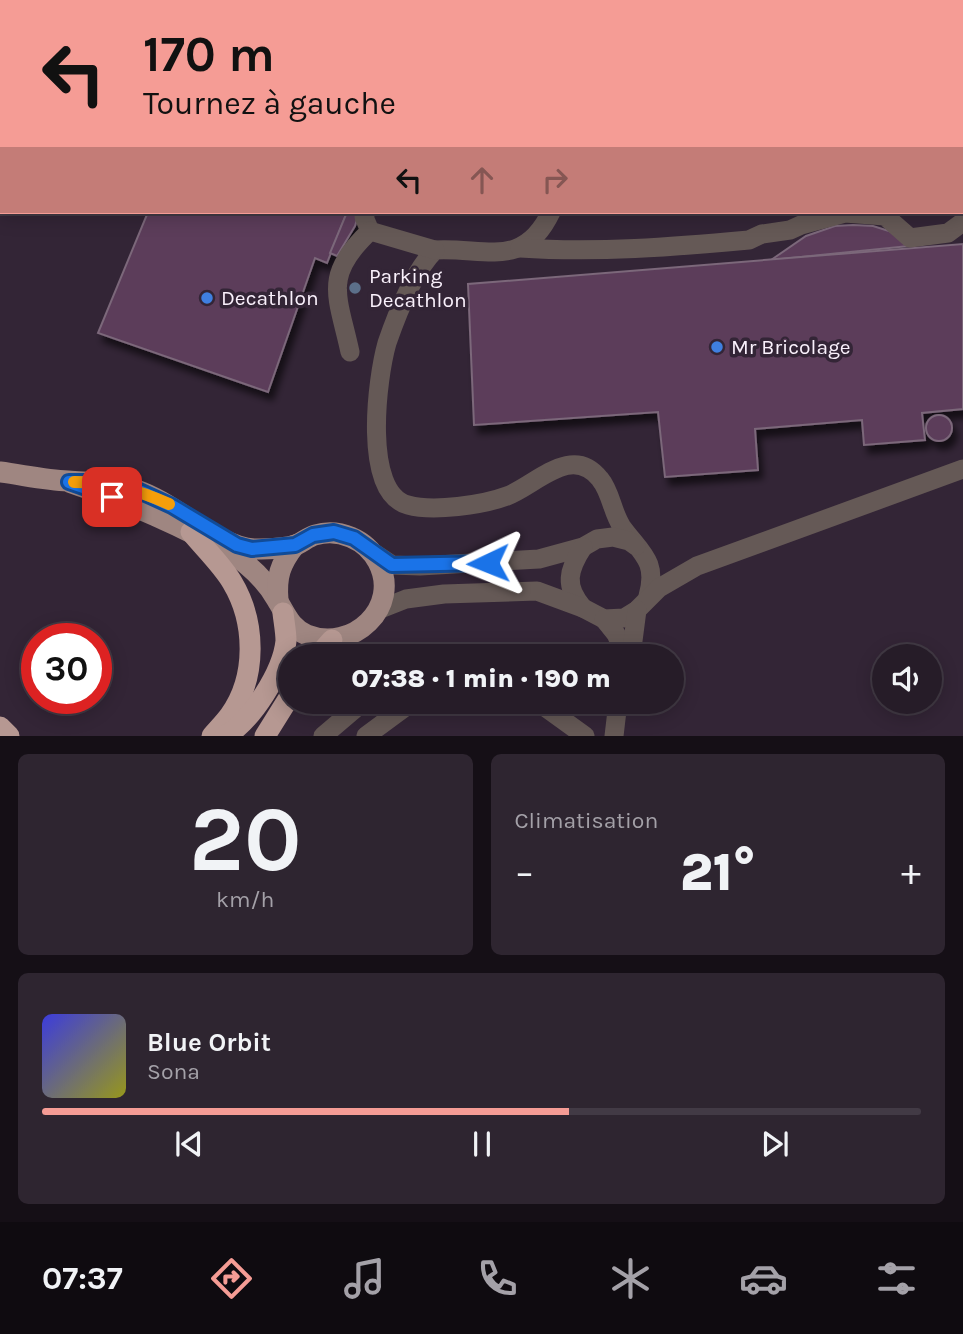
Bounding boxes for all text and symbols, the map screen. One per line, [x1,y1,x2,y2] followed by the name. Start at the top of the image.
[143,26,275,83] text: 170 m
[28,28,119,119] icon: left
[143,85,396,122] text: Tournez à gauche
[390,161,428,199] icon: left
[463,161,501,199] icon: ahead
[536,161,574,199] icon: right
[369,264,467,312] place label: Parking Decathlon
[347,280,363,296] marker: Parking Decathlon
[221,286,319,310] place label: Decathlon
[199,290,215,306] marker: Decathlon
[731,335,851,359] place label: Mr Bricolage
[709,339,725,355] marker: Mr Bricolage
[82,467,142,527] pin
[93,478,131,516] icon: arrive
[451,526,525,600] position arrow
[21,623,112,714] speed limit sign: 30
[872,644,942,714] map controls
[872,644,942,714] button: sound
[351,663,611,694] text: 07:38 · 1 min · 190 m
[189,787,302,893] text: 20
[515,807,658,834] text: Climatisation
[680,842,756,903] text: 21°
[515,850,534,895] text: −
[901,850,921,895] text: +
[216,886,274,913] text: km/h
[147,1027,271,1058] text: Blue Orbit
[147,1058,200,1085] text: Sona
[170,1125,208,1163] icon: previous
[463,1125,501,1163] icon: pause
[756,1125,794,1163] icon: next
[207,1254,256,1303] icon: directions
[340,1254,389,1303] icon: music
[473,1254,522,1303] icon: phone
[606,1254,655,1303] icon: climate
[739,1254,788,1303] icon: car
[872,1254,921,1303] icon: filters
[42,1260,123,1297] text: 07:37

